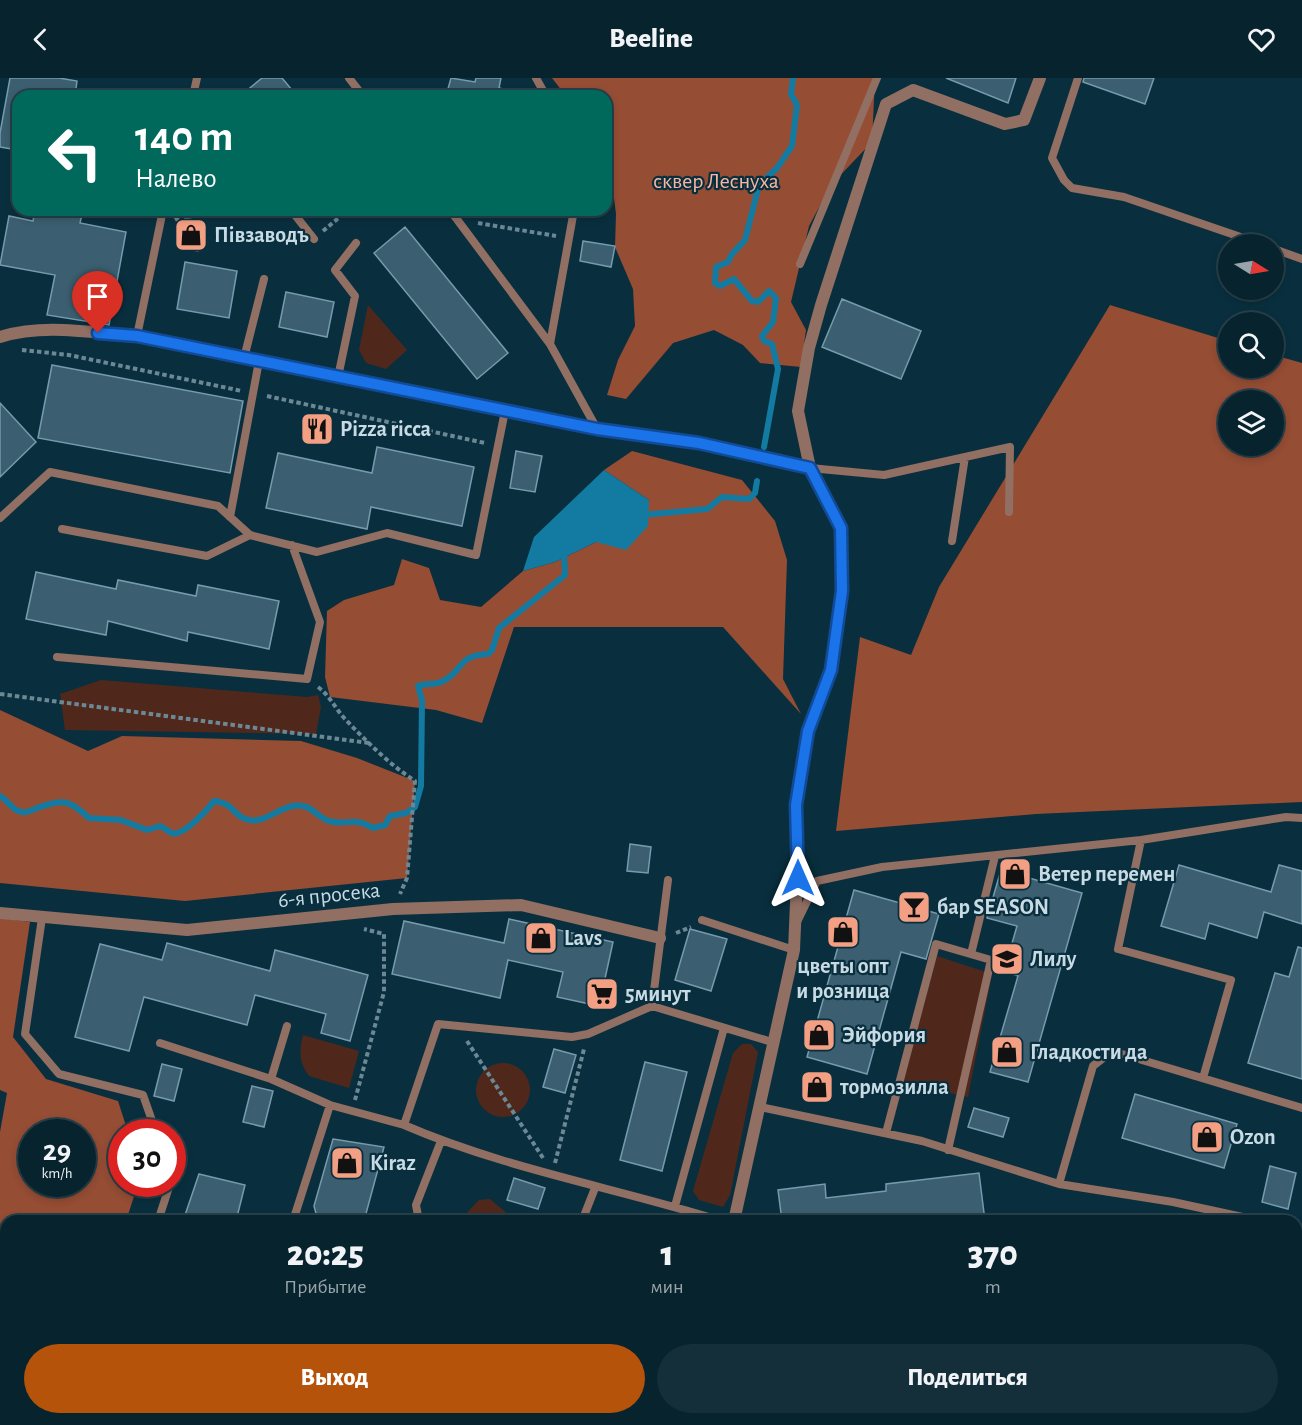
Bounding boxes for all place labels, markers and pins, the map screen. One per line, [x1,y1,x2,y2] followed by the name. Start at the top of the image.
[173,217,209,253] shop icon: Пiвзаводъ
[214,224,309,246] place label: Пiвзаводъ
[72,271,123,333] pin
[299,411,335,447] restaurant icon: Pizza ricca
[340,418,432,440] place label: Pizza ricca
[997,856,1033,892] shop icon: Ветер перемен
[1038,863,1175,885] place label: Ветер перемен
[896,889,932,925] bar icon: бар SEASON
[937,896,1049,918] place label: бар SEASON
[825,914,861,950] shop icon: цветы опт и розница
[523,920,559,956] shop icon: Lavs
[564,927,602,949] place label: Lavs
[989,941,1025,977] school or university icon: Лилу
[1030,948,1076,971] place label: Лилу
[796,955,890,1002] place label: цветы опт и розница
[584,976,620,1012] supermarket icon: 5минут
[625,983,691,1006] place label: 5минут
[801,1017,837,1053] shop icon: Эйфория
[842,1024,926,1046] place label: Эйфория
[989,1034,1025,1070] shop icon: Гладкости да
[1030,1041,1147,1063] place label: Гладкости да
[799,1069,835,1105] shop icon: тормозилла
[839,1076,949,1098] place label: тормозилла
[1189,1119,1225,1155] shop icon: Ozon
[1230,1126,1276,1148] place label: Ozon
[329,1145,365,1181] shop icon: Kiraz
[370,1152,416,1174] place label: Kiraz

